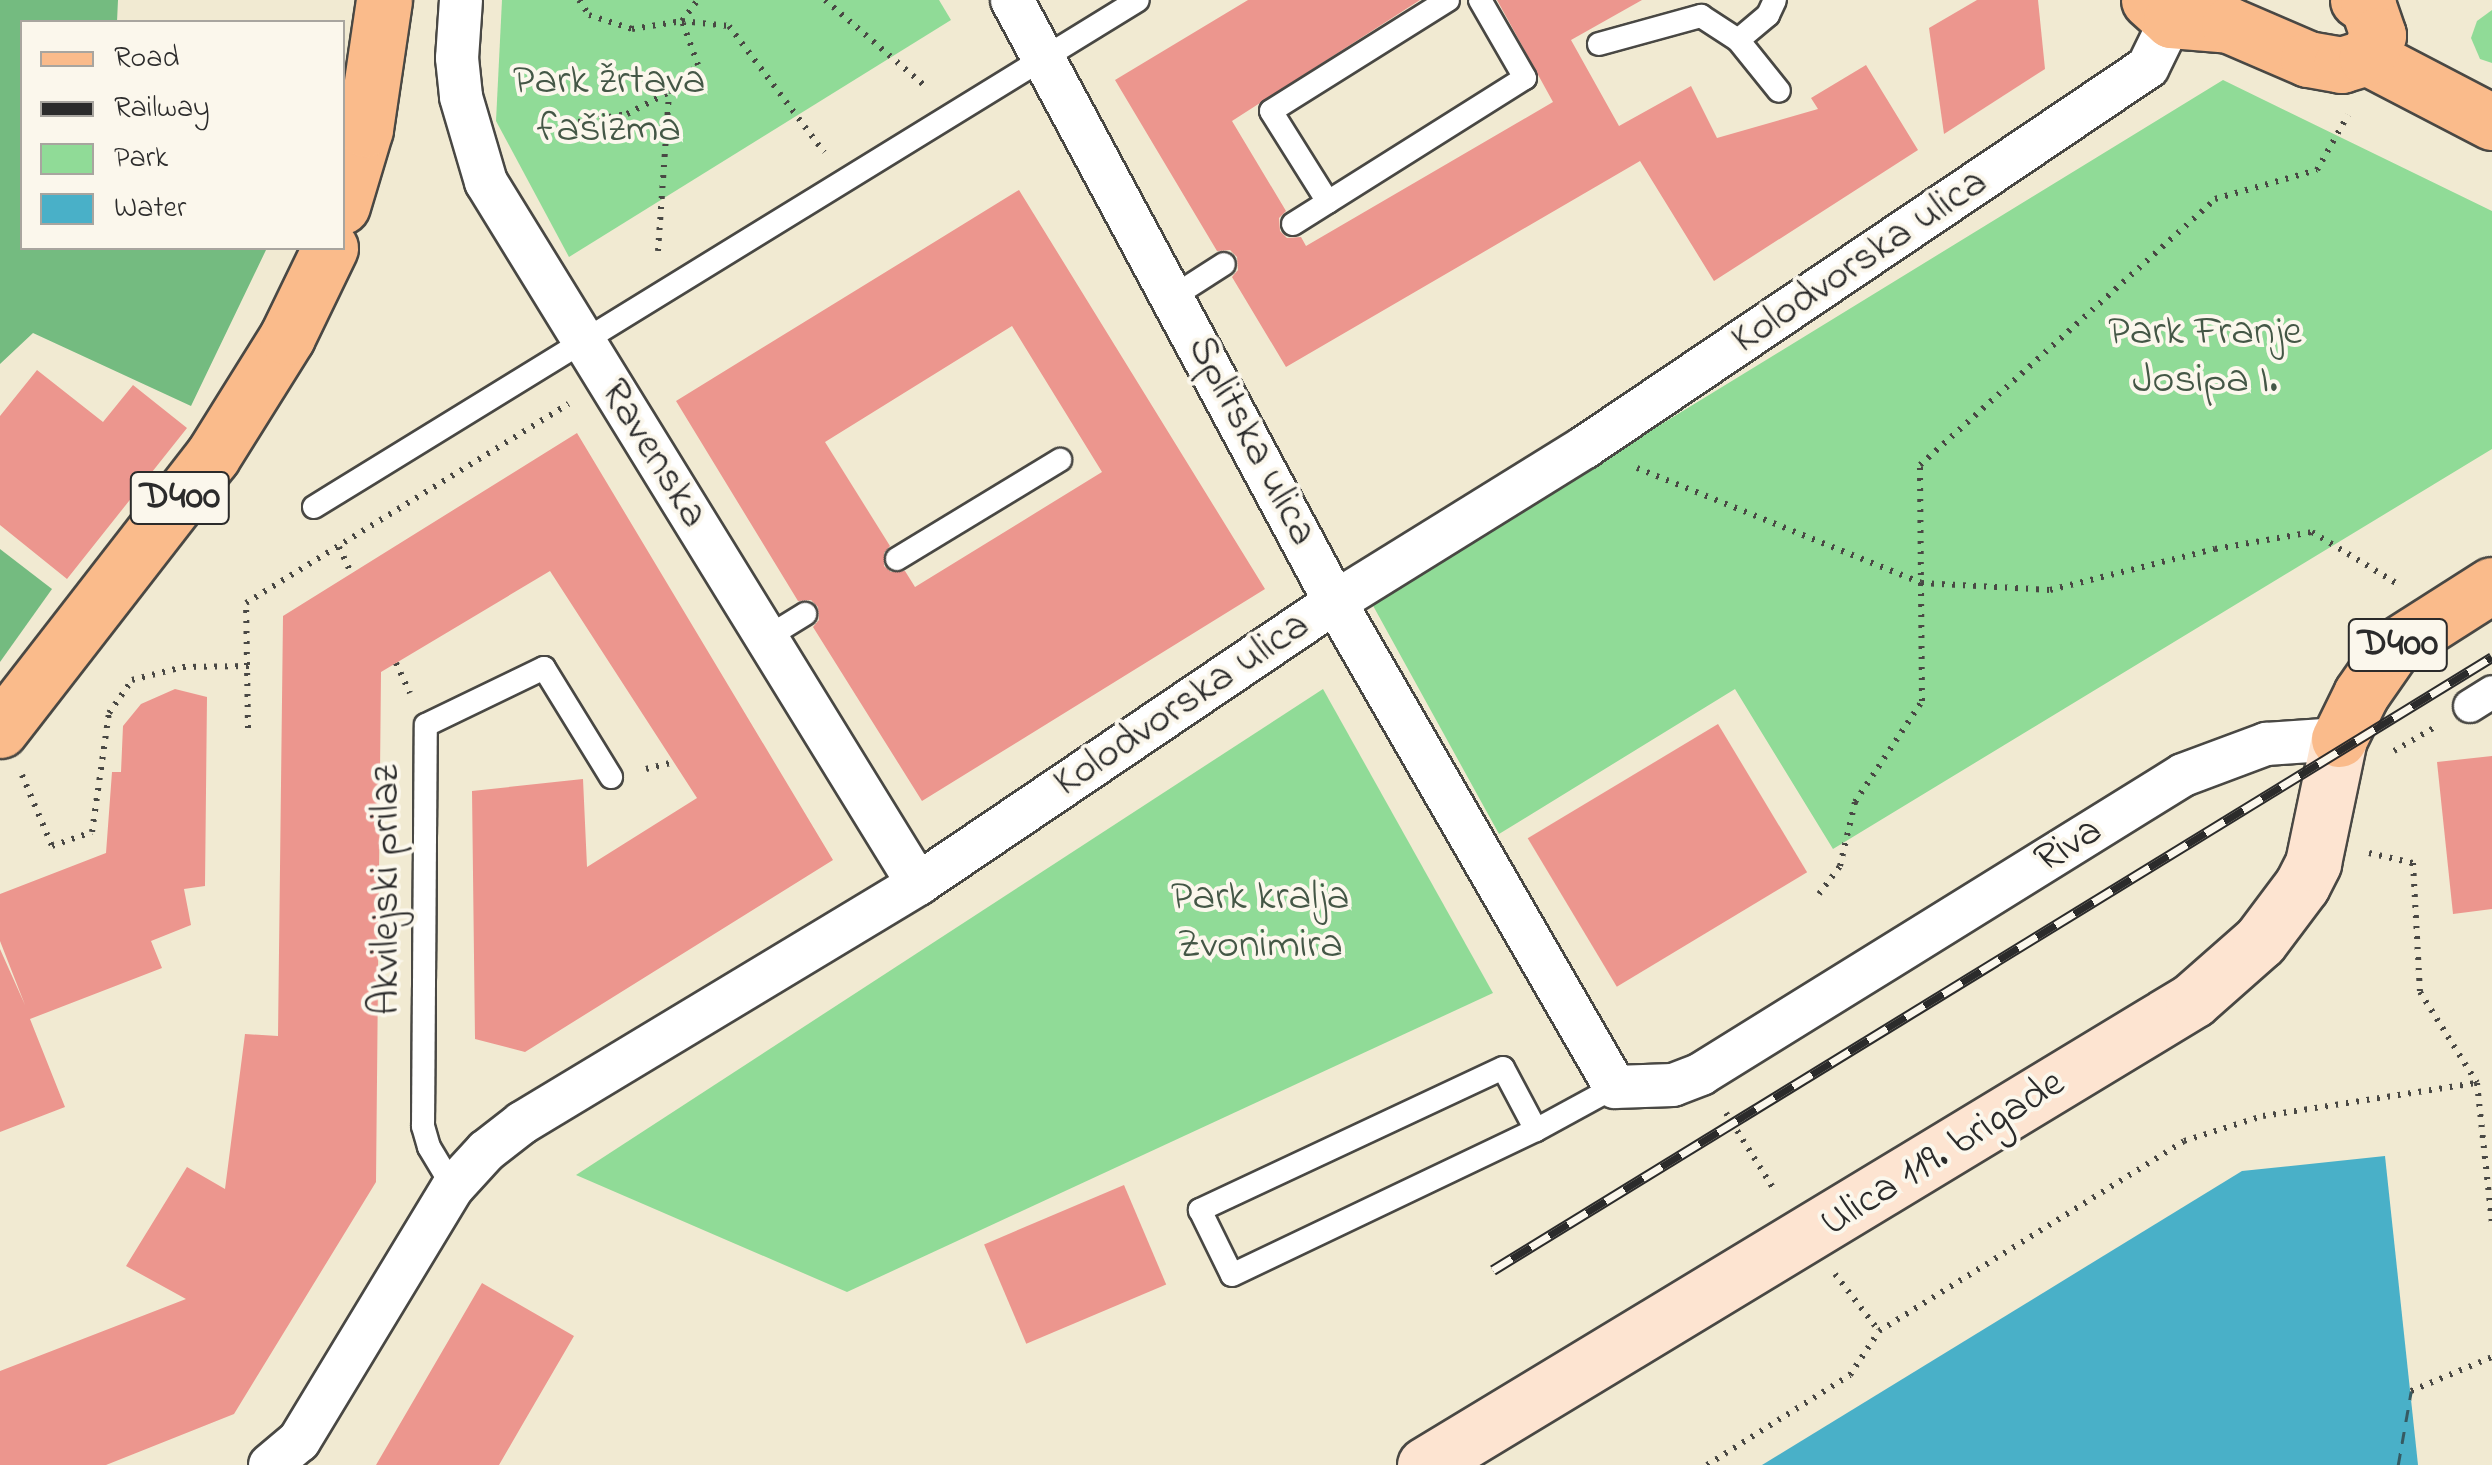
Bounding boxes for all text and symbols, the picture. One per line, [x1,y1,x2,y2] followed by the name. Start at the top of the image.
[20,20,345,250] legend
[114,37,179,81] text: Road
[513,57,705,156] park label: Park žrtava fašizma
[114,87,210,131] text: Railway
[114,137,168,181] text: Park
[1723,158,1997,366] street label: Kolodvorska ulica
[114,187,186,231] text: Water
[2108,308,2302,406] park label: Park Franje Josipa I.
[1175,328,1327,554] street label: Splitska ulica
[588,371,718,537] street label: Ravenska
[128,463,232,533] road number: D400
[1045,601,1319,809] street label: Kolodvorska ulica
[2346,610,2450,680] road number: D400
[362,765,412,1015] street label: Akvilejski prilaz
[2026,806,2112,886] street label: Riva
[1171,873,1349,971] park label: Park kralja Zvonimira
[1812,1059,2074,1249] street label: Ulica 119. brigade

